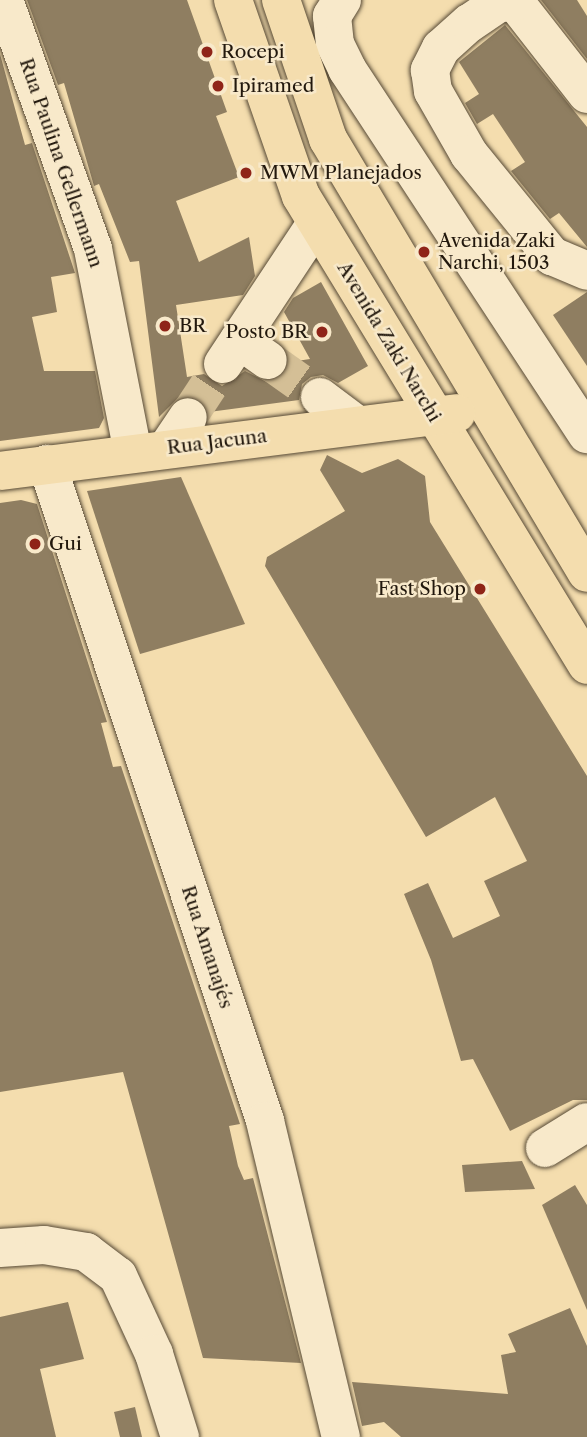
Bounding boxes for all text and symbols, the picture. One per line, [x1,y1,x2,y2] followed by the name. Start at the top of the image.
[221,41,285,63] place label: Rocepi
[199,44,215,60] marker: Rocepi
[14,55,108,271] street label: Rua Paulina Gellermann
[232,75,314,97] place label: Ipiramed
[210,78,226,94] marker: Ipiramed
[260,162,422,184] place label: MWM Planejados
[238,165,254,181] marker: MWM Planejados
[438,230,555,274] place label: Avenida Zaki Narchi, 1503
[416,244,432,260] marker: Avenida Zaki Narchi, 1503
[332,258,446,426] street label: Avenida Zaki Narchi
[179,315,206,337] place label: BR
[157,318,173,334] marker: BR
[226,321,308,343] place label: Posto BR
[314,324,330,340] marker: Posto BR
[166,425,268,459] street label: Rua Jacuna
[49,533,82,555] place label: Gui
[27,536,43,552] marker: Gui
[378,578,466,600] place label: Fast Shop
[472,581,488,597] marker: Fast Shop
[176,882,238,1012] street label: Rua Amanajés

